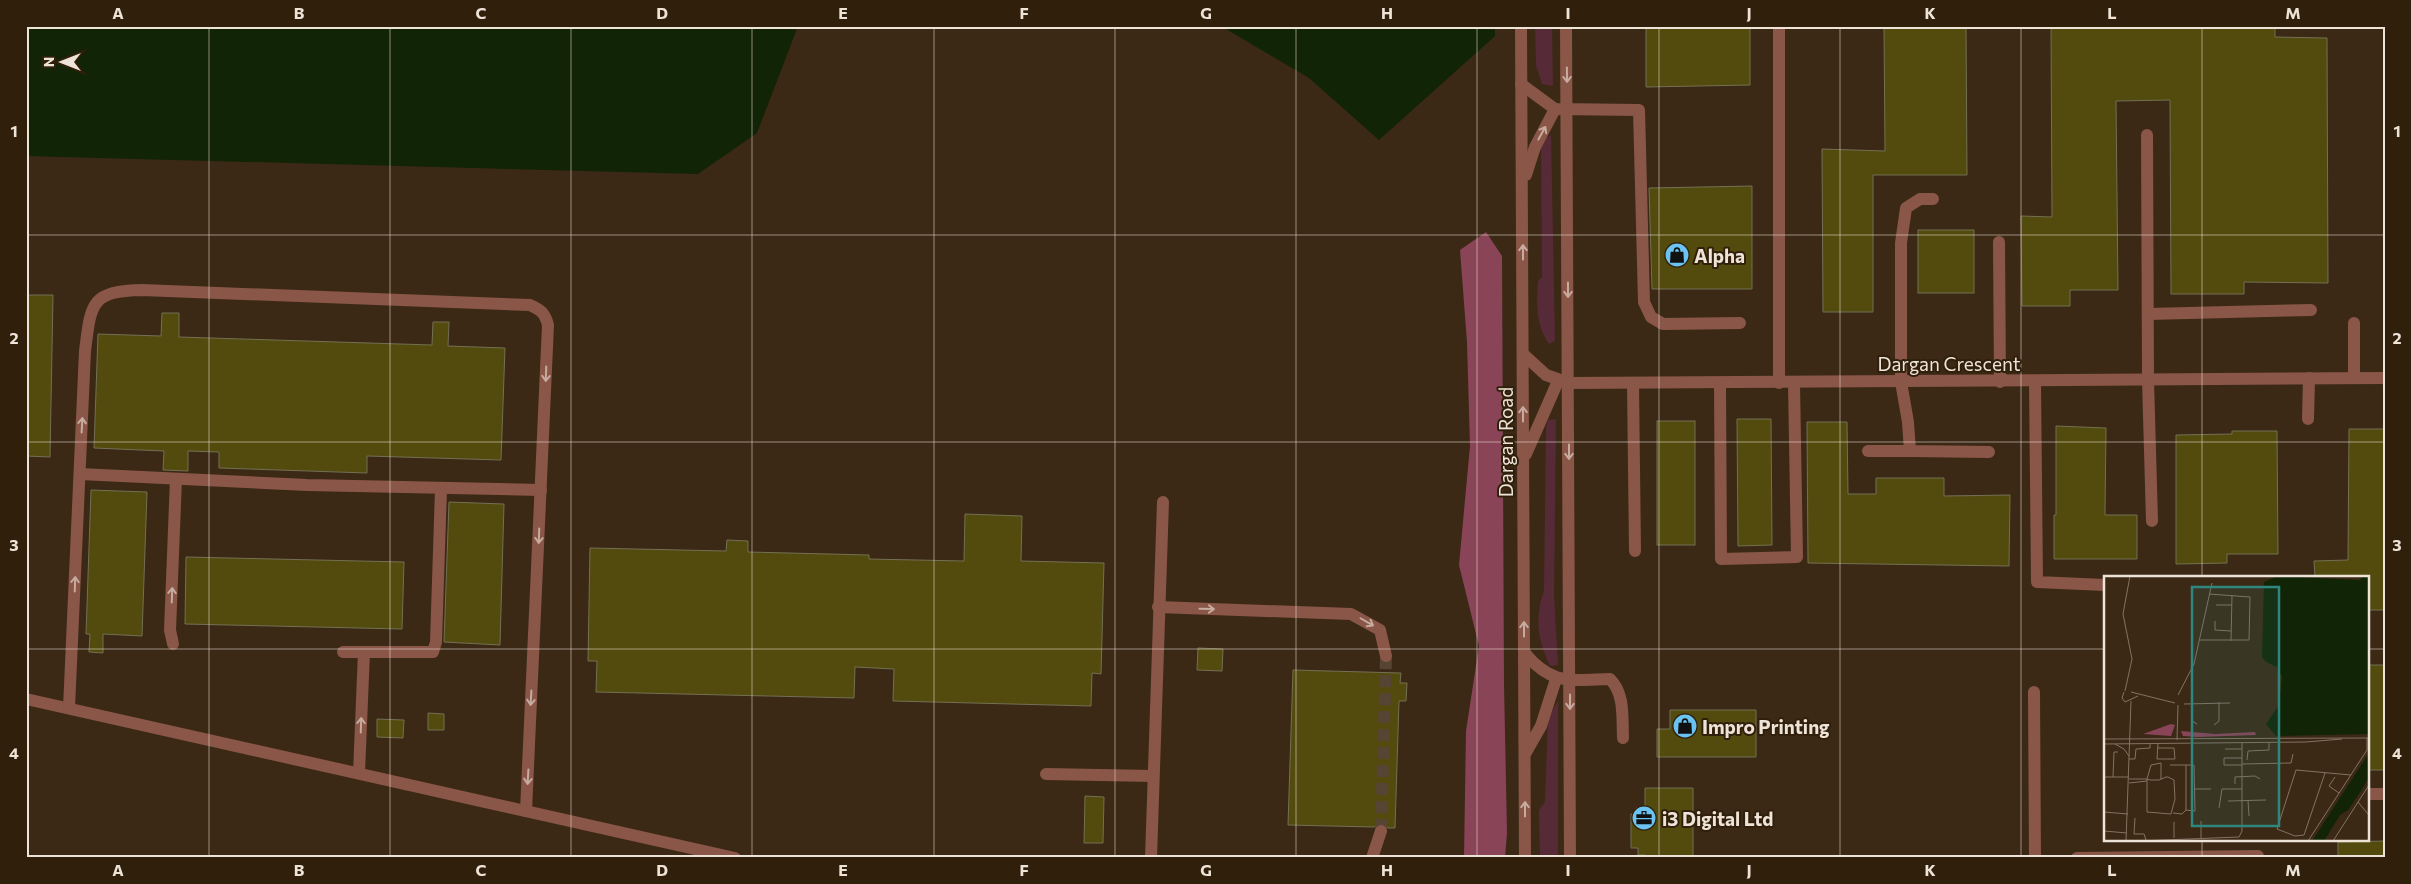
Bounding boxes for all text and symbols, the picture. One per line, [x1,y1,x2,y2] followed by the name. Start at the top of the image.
[112,3,124,22] text: A
[294,3,305,22] text: B
[476,3,487,22] text: C
[656,3,668,22] text: D
[838,3,848,22] text: E
[1019,3,1029,22] text: F
[1200,3,1212,22] text: G
[1381,3,1393,22] text: H
[1565,3,1571,22] text: I
[1746,3,1752,22] text: J
[1924,3,1936,22] text: K
[2107,3,2117,22] text: L
[2285,3,2301,22] text: M
[38,38,88,88] north arrow
[40,57,57,67] text: N
[1562,66,1572,83] one-way arrow
[10,121,18,140] text: 1
[2393,121,2401,140] text: 1
[1538,126,1548,140] one-way arrow
[1664,242,1690,268] shop icon: Alpha
[1518,244,1528,260] one-way arrow
[1694,244,1745,267] place label: Alpha
[1563,282,1573,298] one-way arrow
[9,328,19,347] text: 2
[2392,328,2402,347] text: 2
[1877,352,2021,375] street label: Dargan Crescent
[541,365,550,381] one-way arrow
[1494,387,1517,497] street label: Dargan Road
[1518,406,1528,422] one-way arrow
[77,418,87,434] one-way arrow
[1564,444,1574,460] one-way arrow
[534,528,543,544] one-way arrow
[9,535,19,554] text: 3
[2392,535,2402,554] text: 3
[71,576,80,592] one-way arrow
[2104,576,2368,842] inset map
[167,588,176,604] one-way arrow
[1199,604,1215,613] one-way arrow
[1359,618,1373,628] one-way arrow
[1519,621,1529,638] one-way arrow
[527,690,536,706] one-way arrow
[1565,694,1575,710] one-way arrow
[1672,713,1698,739] shop icon: Impro Printing
[1702,715,1830,738] place label: Impro Printing
[356,717,366,733] one-way arrow
[9,743,19,762] text: 4
[2392,743,2402,762] text: 4
[523,769,532,785] one-way arrow
[1520,801,1530,818] one-way arrow
[1631,805,1657,831] office icon: i3 Digital Ltd
[1662,807,1773,830] place label: i3 Digital Ltd
[112,860,124,879] text: A
[294,860,305,879] text: B
[476,860,487,879] text: C
[656,860,668,879] text: D
[838,860,848,879] text: E
[1019,860,1029,879] text: F
[1200,860,1212,879] text: G
[1381,860,1393,879] text: H
[1565,860,1571,879] text: I
[1746,860,1752,879] text: J
[1924,860,1936,879] text: K
[2107,860,2117,879] text: L
[2285,860,2301,879] text: M

